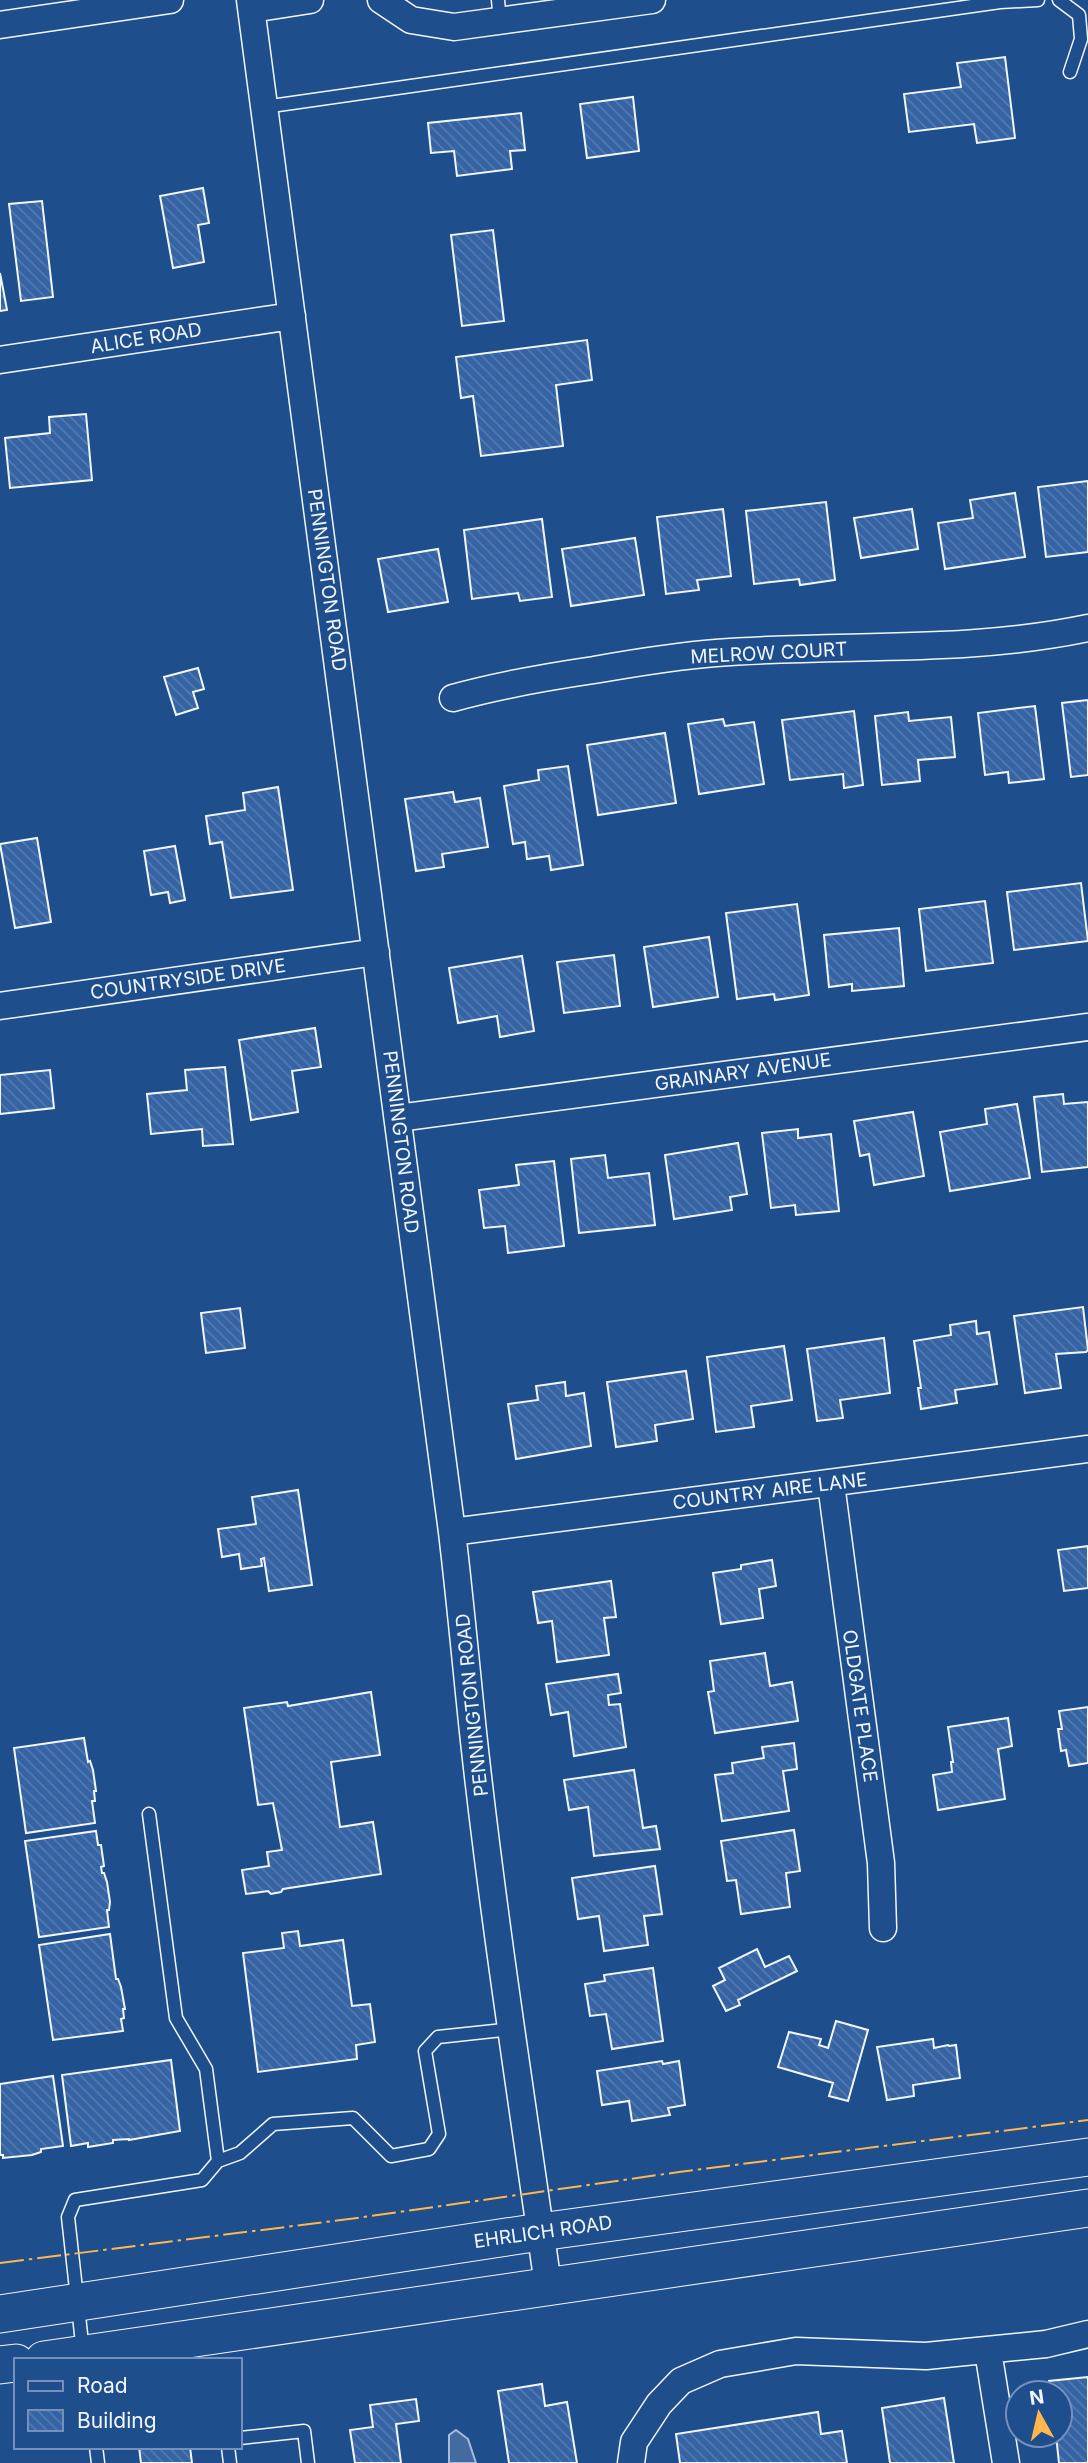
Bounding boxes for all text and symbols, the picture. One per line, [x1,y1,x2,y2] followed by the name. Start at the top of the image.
[89,318,203,358] street label: ALICE ROAD
[303,487,351,673] street label: PENNINGTON ROAD
[690,637,848,669] street label: MELROW COURT
[89,954,287,1004] street label: COUNTRYSIDE DRIVE
[653,1048,833,1096] street label: GRAINARY AVENUE
[378,1049,424,1235] street label: PENNINGTON ROAD
[671,1468,869,1514] street label: COUNTRY AIRE LANE
[451,1612,493,1798] street label: PENNINGTON ROAD
[838,1628,882,1784] street label: OLDGATE PLACE
[472,2211,614,2253] street label: EHRLICH ROAD
[14,2358,242,2449] legend
[77,2373,128,2398] text: Road
[1004,2379,1074,2449] north arrow
[1028,2385,1045,2410] text: N
[77,2408,157,2433] text: Building

